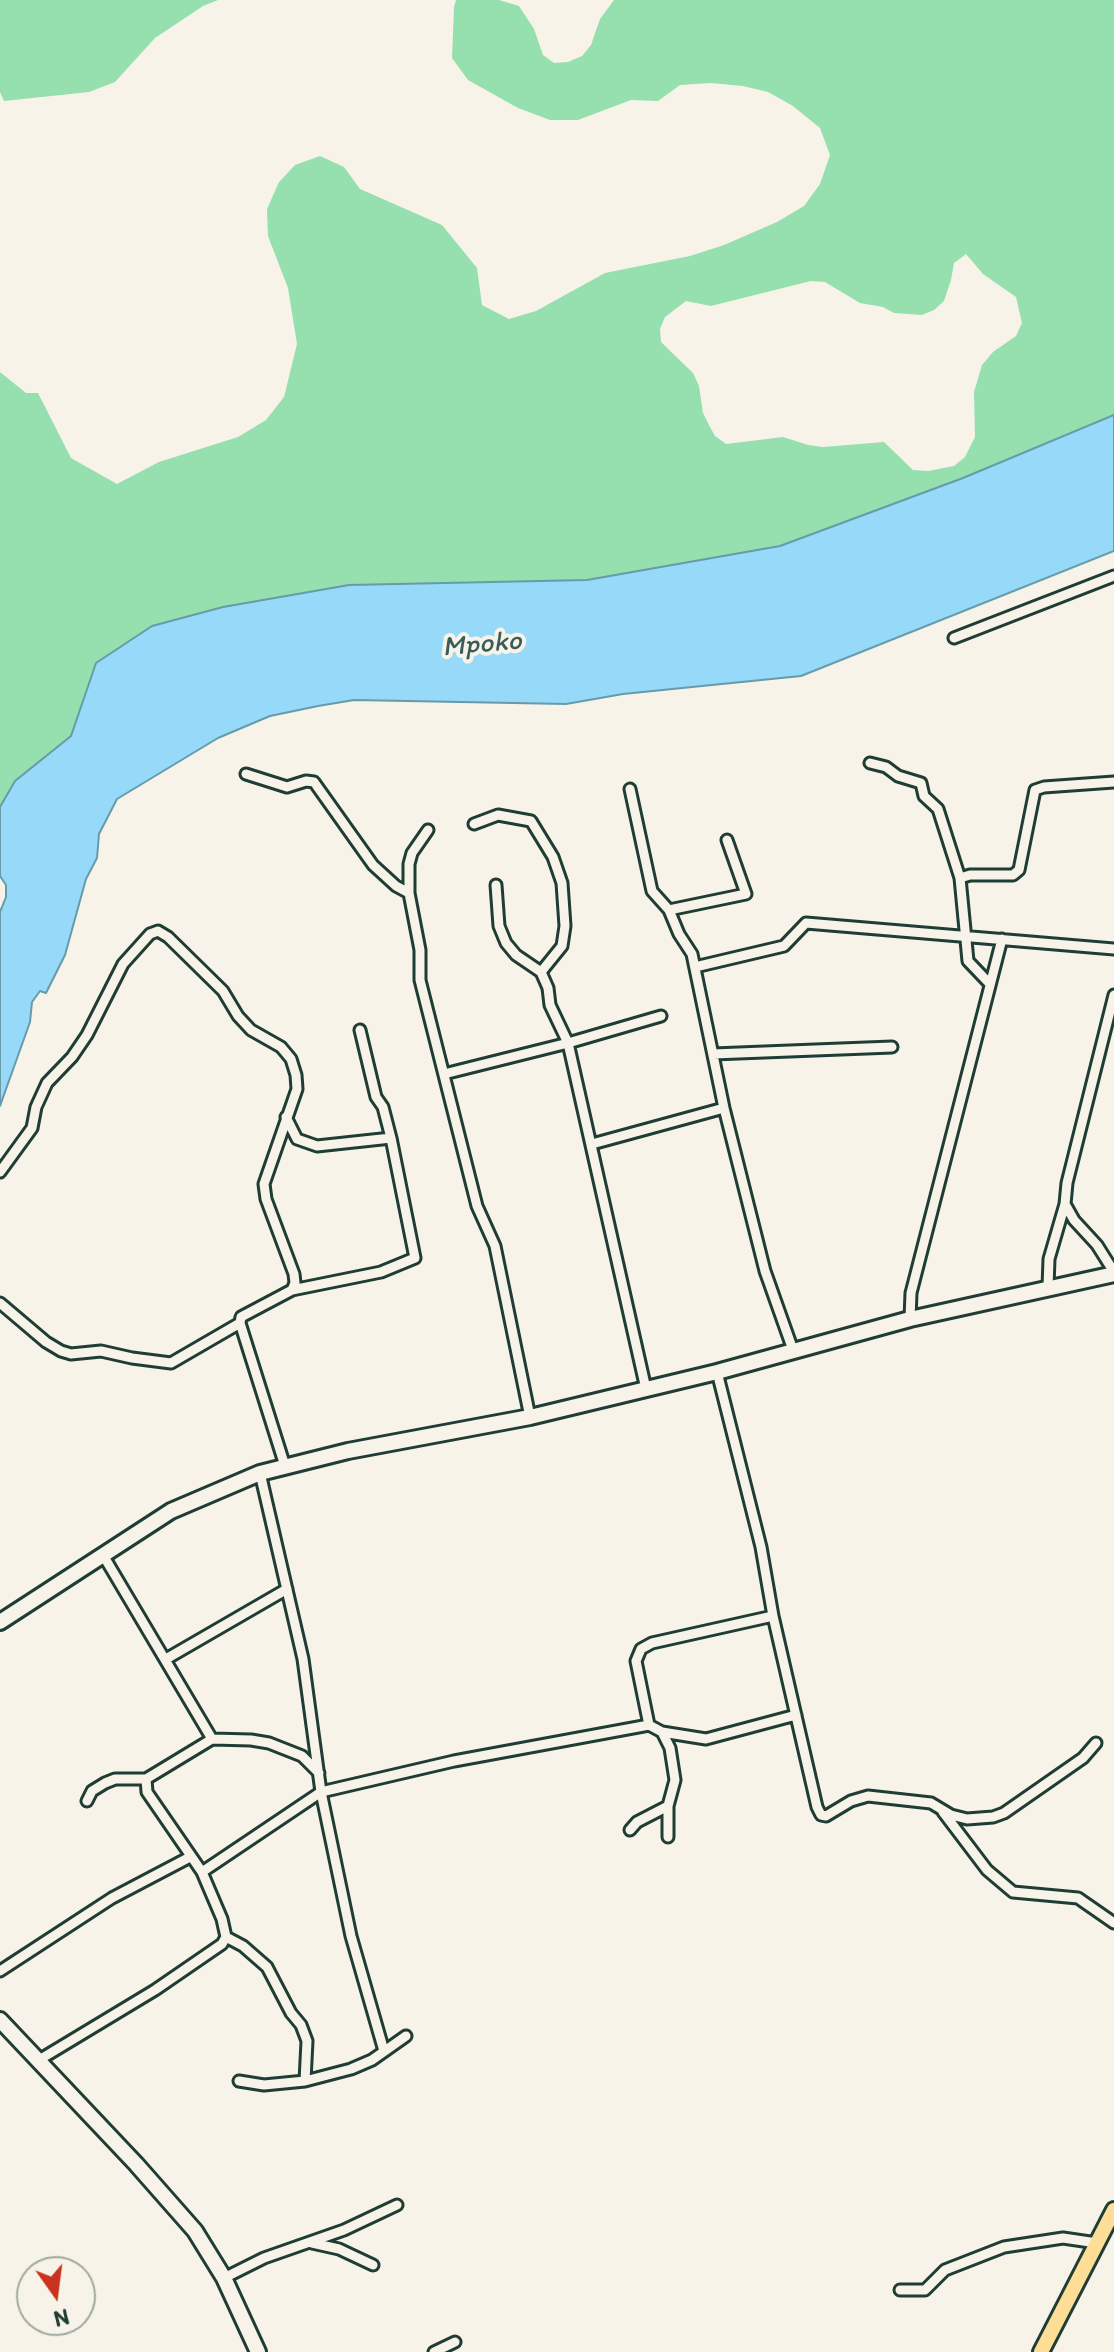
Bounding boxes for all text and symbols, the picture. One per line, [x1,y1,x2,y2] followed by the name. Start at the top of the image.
[441,625,523,665] water label: Mpoko
[16,2256,96,2336] north arrow
[51,2303,72,2333] text: N

